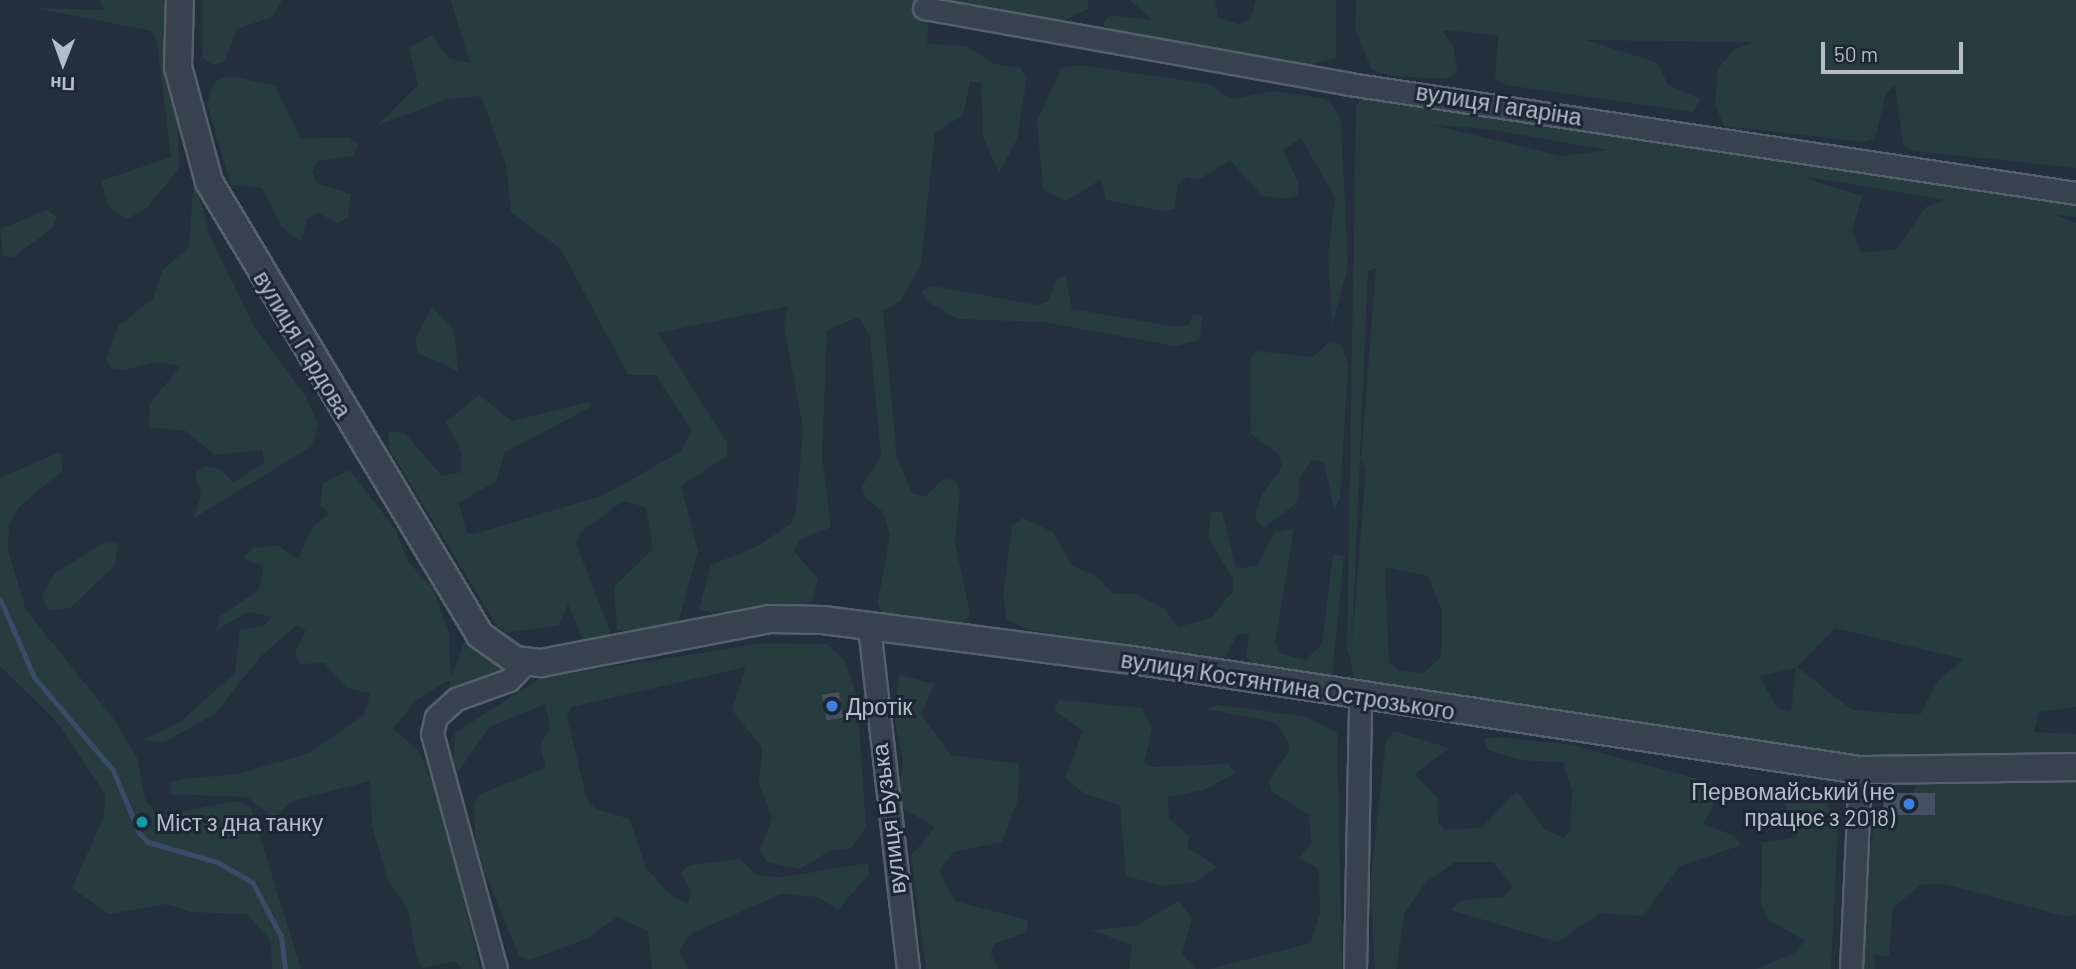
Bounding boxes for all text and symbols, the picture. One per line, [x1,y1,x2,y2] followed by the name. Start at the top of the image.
[28,28,98,98] north arrow
[1824,28,1966,72] scale bar
[1834,41,1878,66] text: 50 m
[50,73,75,96] text: Пн
[1414,77,1584,131] street label: вулиця Гагаріна
[248,266,358,422] street label: вулиця Гардова
[1119,645,1457,725] street label: вулиця Костянтина Острозького
[846,692,912,720] place label: Дротік
[824,698,840,714] marker: Дротік
[865,742,911,896] street label: вулиця Бузька
[1691,777,1895,831] place label: Первомайський (не працює з 2018)
[1901,796,1917,812] marker: Первомайський (не працює з 2018)
[156,808,323,836] place label: Міст з дна танку
[134,814,150,830] marker: Міст з дна танку

